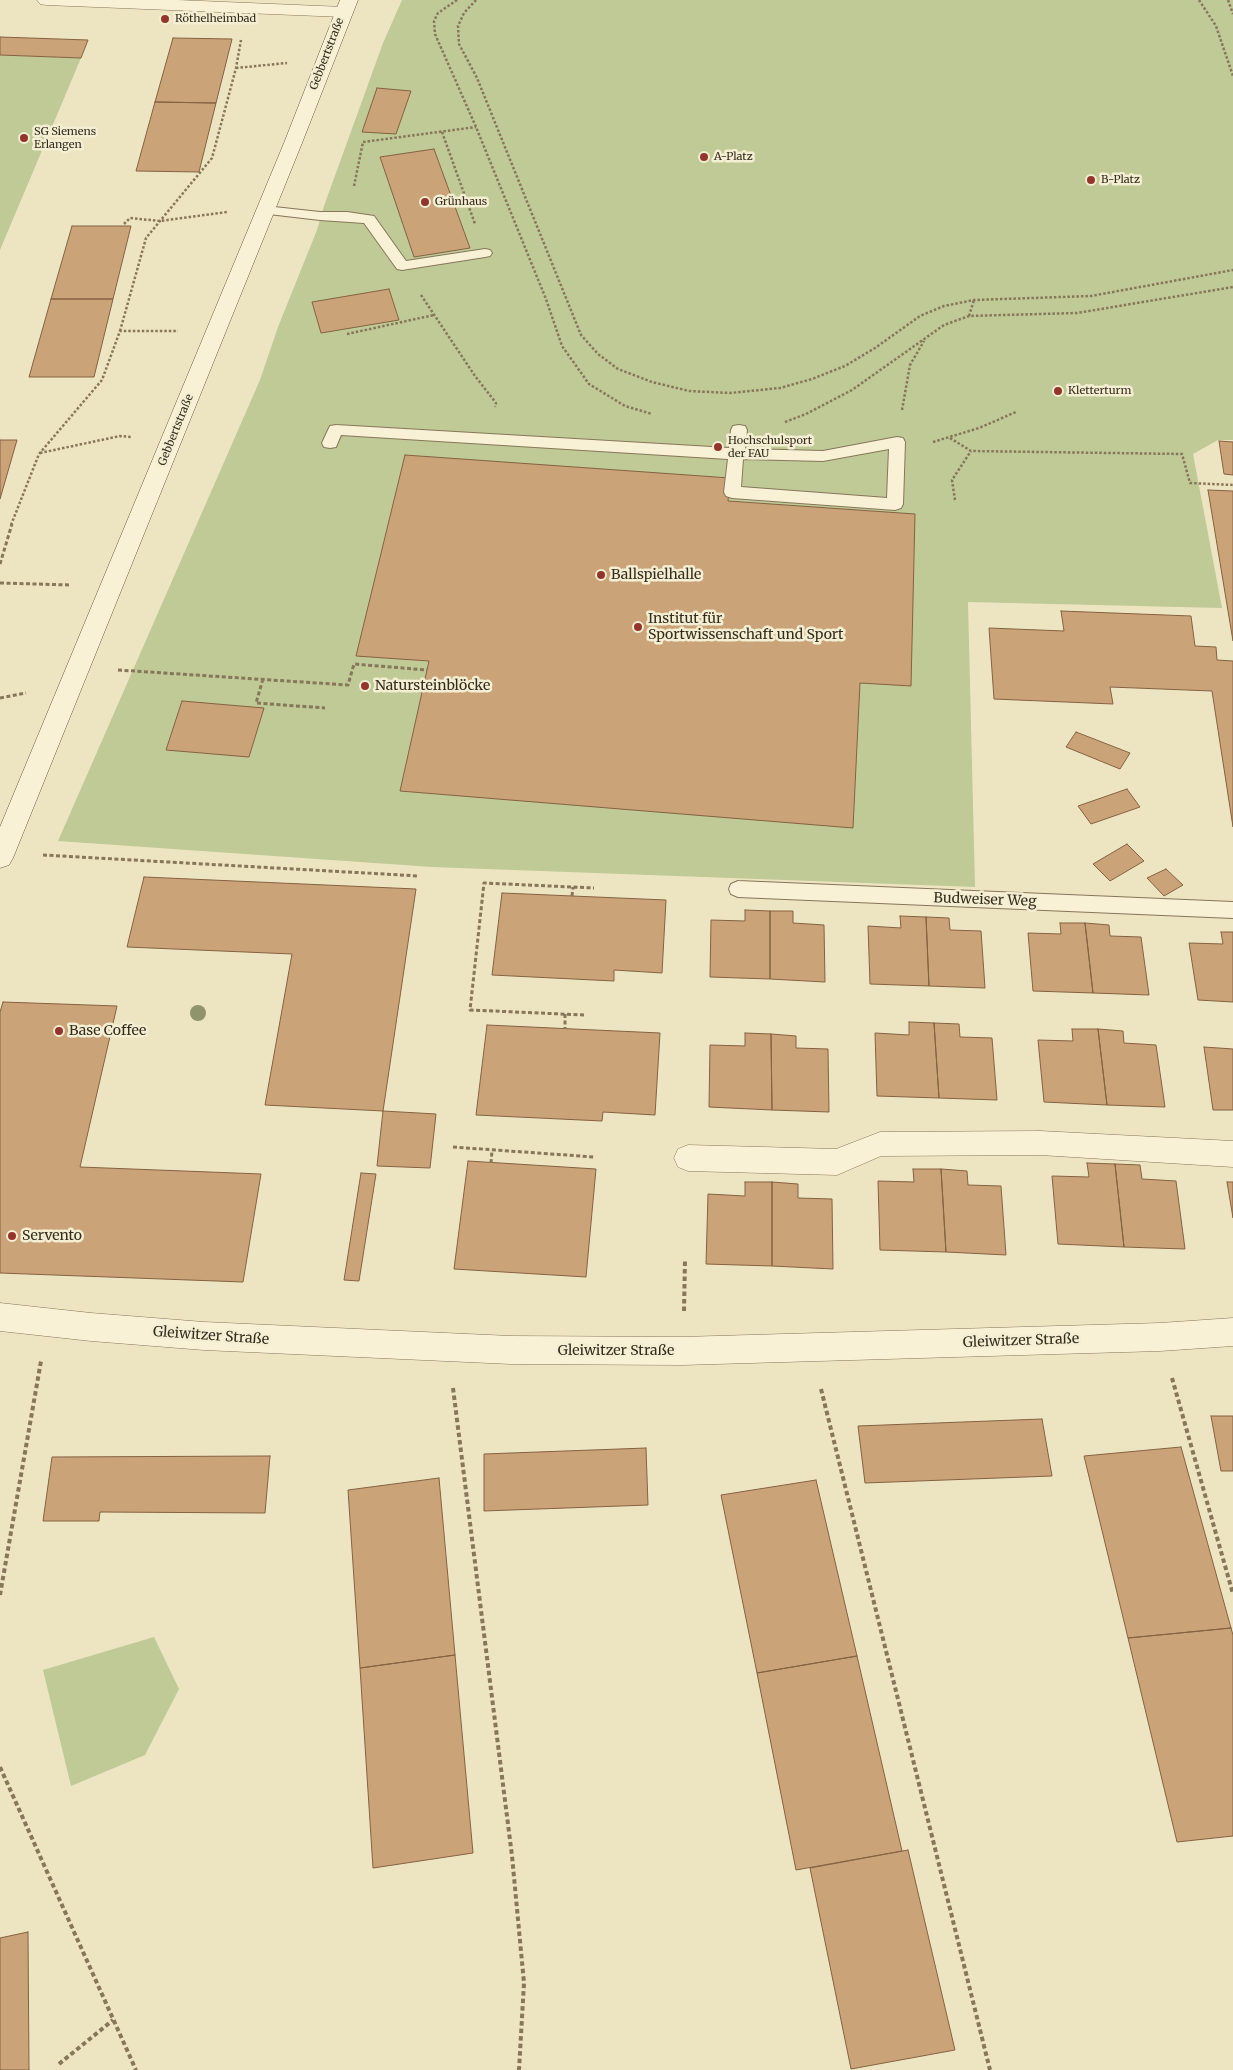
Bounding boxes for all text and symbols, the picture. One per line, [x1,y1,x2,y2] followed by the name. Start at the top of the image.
[175,12,256,26] place label: Röthelheimbad
[159,13,171,25] marker: Röthelheimbad
[307,16,347,92] street label: Gebbertstraße
[34,125,96,151] place label: SG Siemens Erlangen
[18,132,30,144] marker: SG Siemens Erlangen
[714,150,753,164] place label: A-Platz
[698,151,710,163] marker: A-Platz
[1101,173,1140,187] place label: B-Platz
[1085,174,1097,186] marker: B-Platz
[435,195,487,209] place label: Grünhaus
[419,196,431,208] marker: Grünhaus
[1068,384,1131,398] place label: Kletterturm
[1052,385,1064,397] marker: Kletterturm
[156,392,196,468] street label: Gebbertstraße
[728,434,812,460] place label: Hochschulsport der FAU
[712,441,724,453] marker: Hochschulsport der FAU
[611,567,701,583] place label: Ballspielhalle
[595,569,607,581] marker: Ballspielhalle
[648,611,844,644] place label: Institut für Sportwissenschaft und Sport
[632,621,644,633] marker: Institut für Sportwissenschaft und Sport
[375,678,490,694] place label: Natursteinblöcke
[359,680,371,692] marker: Natursteinblöcke
[933,890,1037,910] street label: Budweiser Weg
[69,1023,146,1039] place label: Base Coffee
[53,1025,65,1037] marker: Base Coffee
[22,1228,82,1244] place label: Servento
[6,1230,18,1242] marker: Servento
[152,1324,270,1348] street label: Gleiwitzer Straße
[963,1331,1079,1351] street label: Gleiwitzer Straße
[558,1343,674,1359] street label: Gleiwitzer Straße

